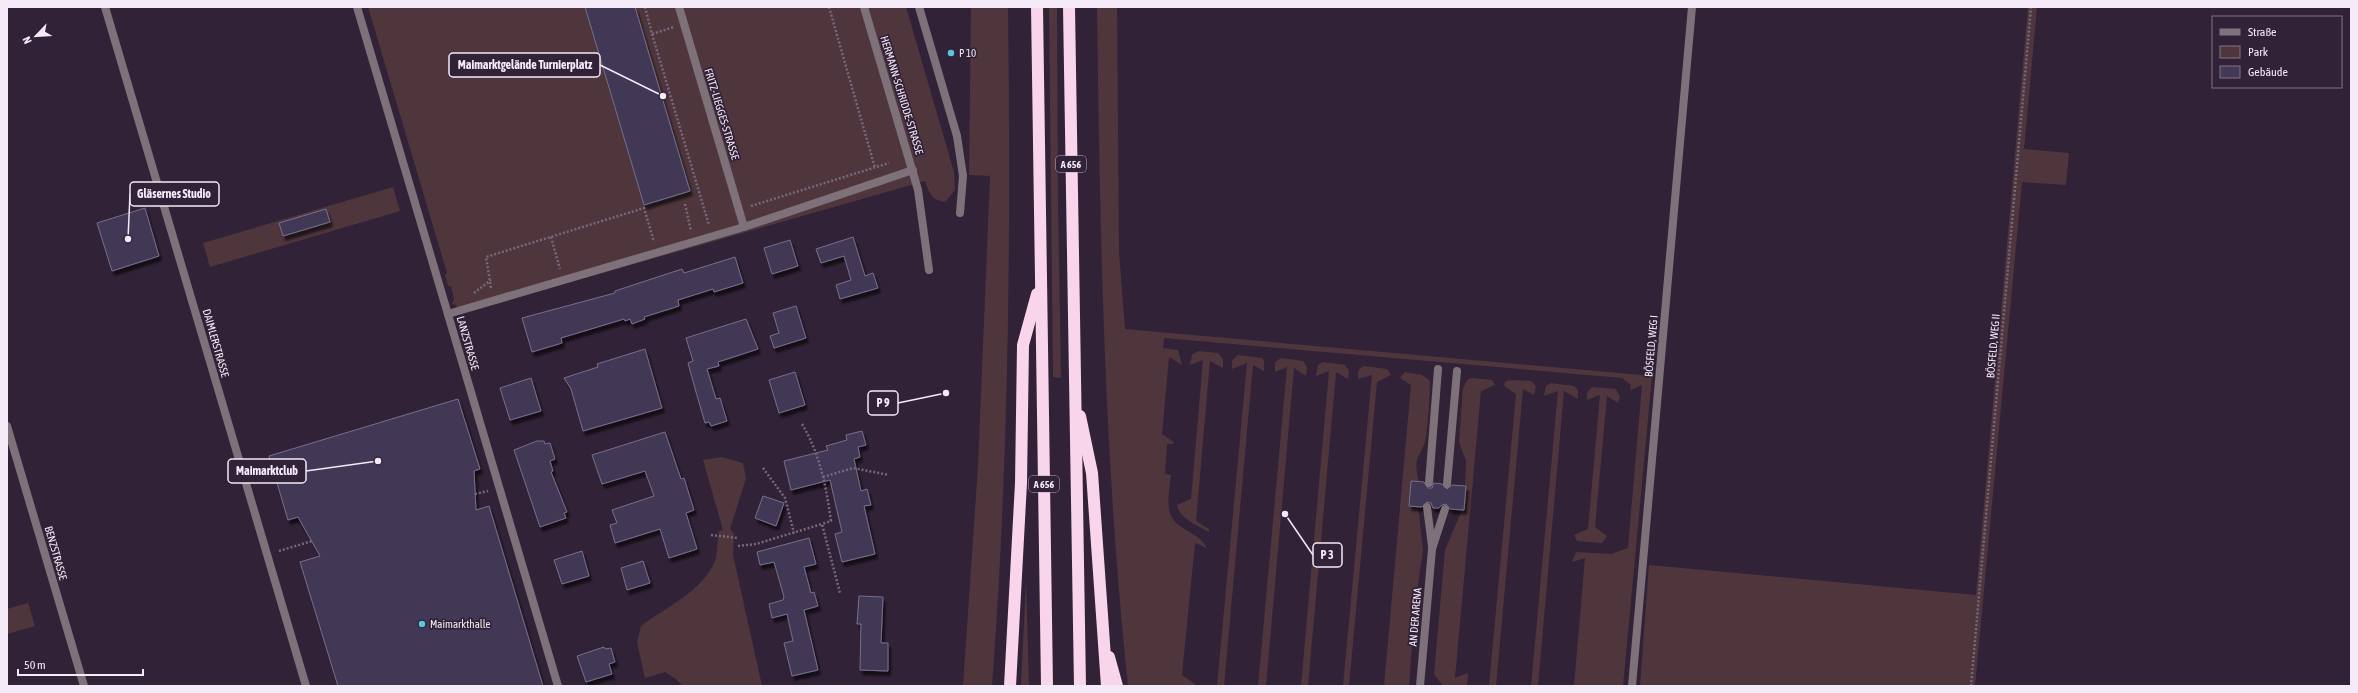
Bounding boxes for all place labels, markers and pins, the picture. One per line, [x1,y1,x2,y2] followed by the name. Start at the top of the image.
[959,47,976,59] place label: P 10
[946,48,956,58] marker: P 10
[449,53,600,77] callout: Maimarktgelände Turnierplatz
[130,182,219,206] callout: Gläsernes Studio
[868,391,898,415] callout: P 9
[228,459,306,483] callout: Maimarktclub
[1313,543,1342,567] callout: P 3
[430,618,490,630] place label: Maimarkthalle
[417,619,427,629] marker: Maimarkthalle

